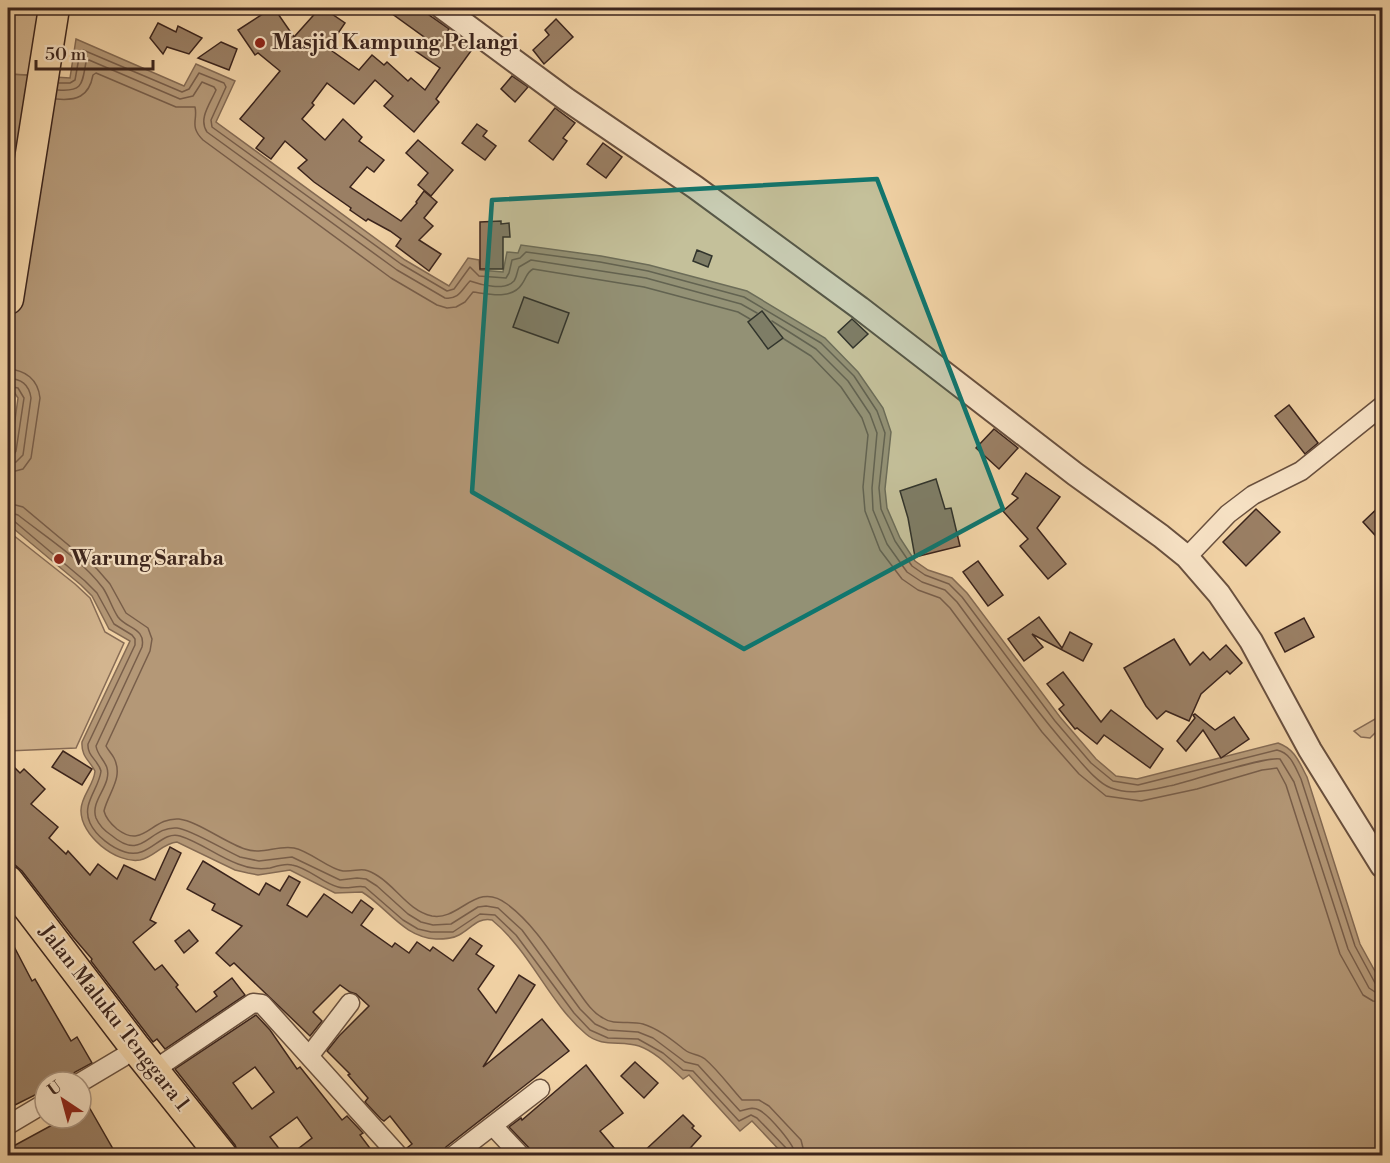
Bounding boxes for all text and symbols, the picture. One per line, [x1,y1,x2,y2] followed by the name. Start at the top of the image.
[272,30,519,56] place label: Masjid Kampung Pelangi
[36,33,153,71] scale bar
[253,36,267,50] marker: Masjid Kampung Pelangi
[45,43,87,66] text: 50 m
[70,546,225,572] place label: Warung Saraba
[52,552,66,566] marker: Warung Saraba
[32,919,195,1117] street label: Jalan Maluku Tenggara 1
[33,1070,93,1130] north arrow
[44,1077,66,1100] text: U

